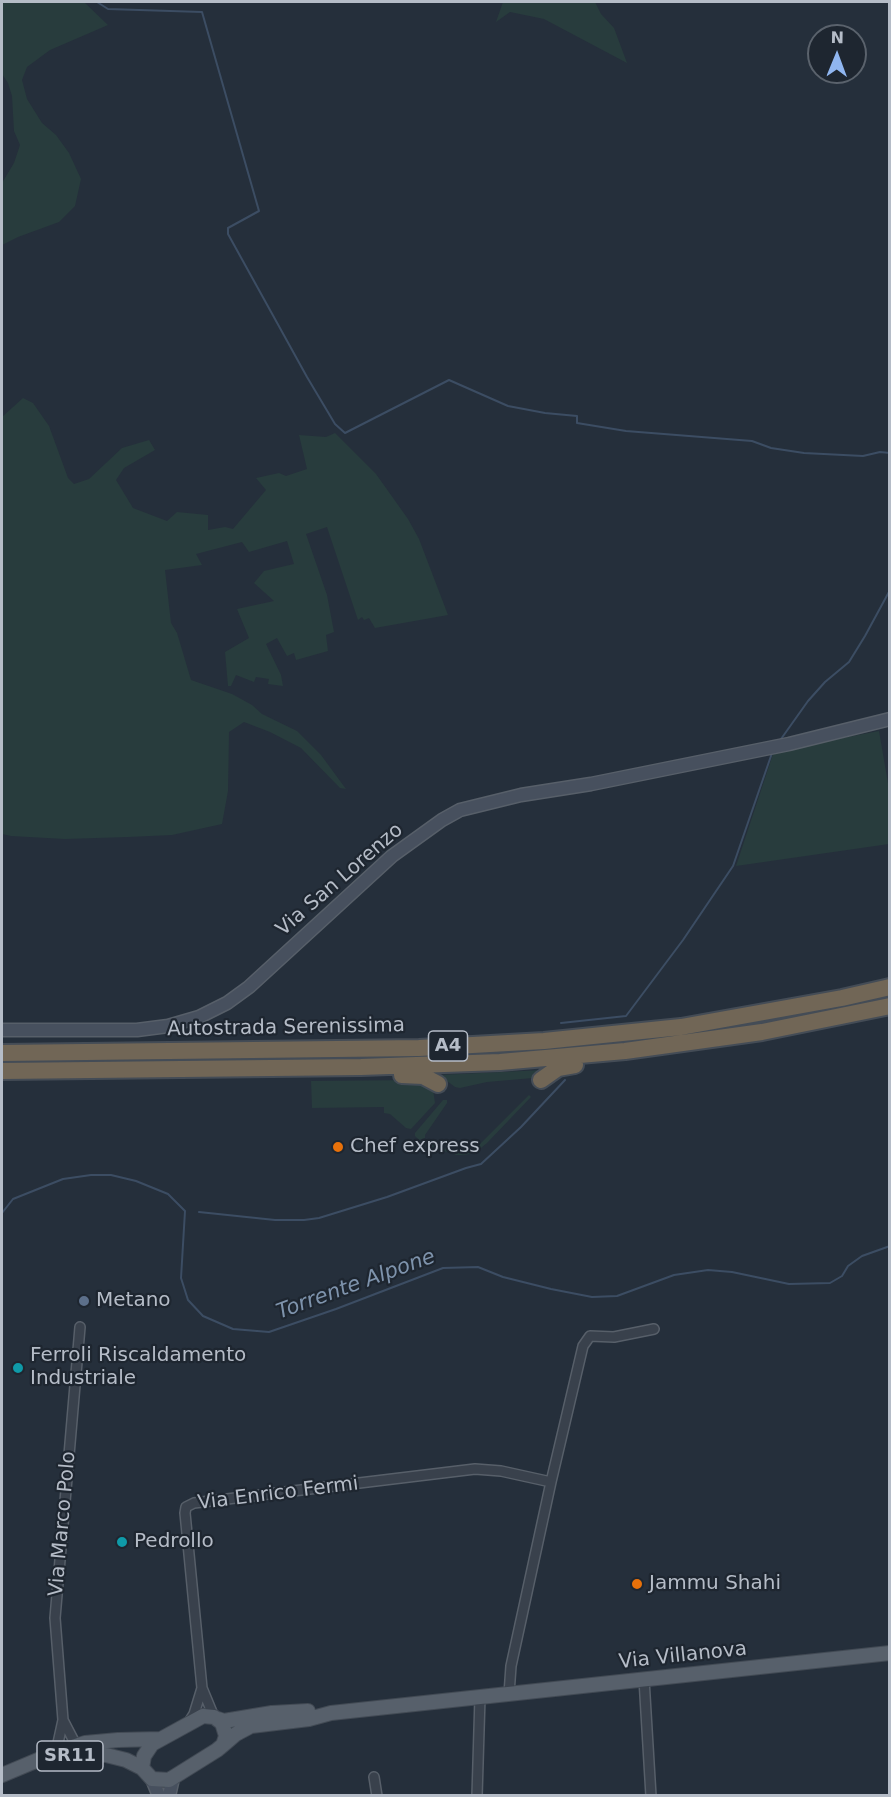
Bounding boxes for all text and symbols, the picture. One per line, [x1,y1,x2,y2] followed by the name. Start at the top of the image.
[807,24,867,84] north arrow
[830,28,844,47] text: N
[272,818,408,942] street label: Via San Lorenzo
[167,1014,405,1042] street label: Autostrada Serenissima
[428,1031,468,1061] road number: A4
[350,1135,480,1159] place label: Chef express
[331,1140,345,1154] marker: Chef express
[273,1245,439,1325] water label: Torrente Alpone
[96,1289,171,1313] place label: Metano
[77,1294,91,1308] marker: Metano
[30,1344,246,1391] place label: Ferroli Riscaldamento Industriale
[11,1361,25,1375] marker: Ferroli Riscaldamento Industriale
[45,1450,81,1598] street label: Via Marco Polo
[196,1472,360,1516] street label: Via Enrico Fermi
[134,1530,214,1554] place label: Pedrollo
[115,1535,129,1549] marker: Pedrollo
[649,1572,781,1596] place label: Jammu Shahi
[630,1577,644,1591] marker: Jammu Shahi
[618,1637,748,1675] street label: Via Villanova
[37,1741,103,1771] road number: SR11

